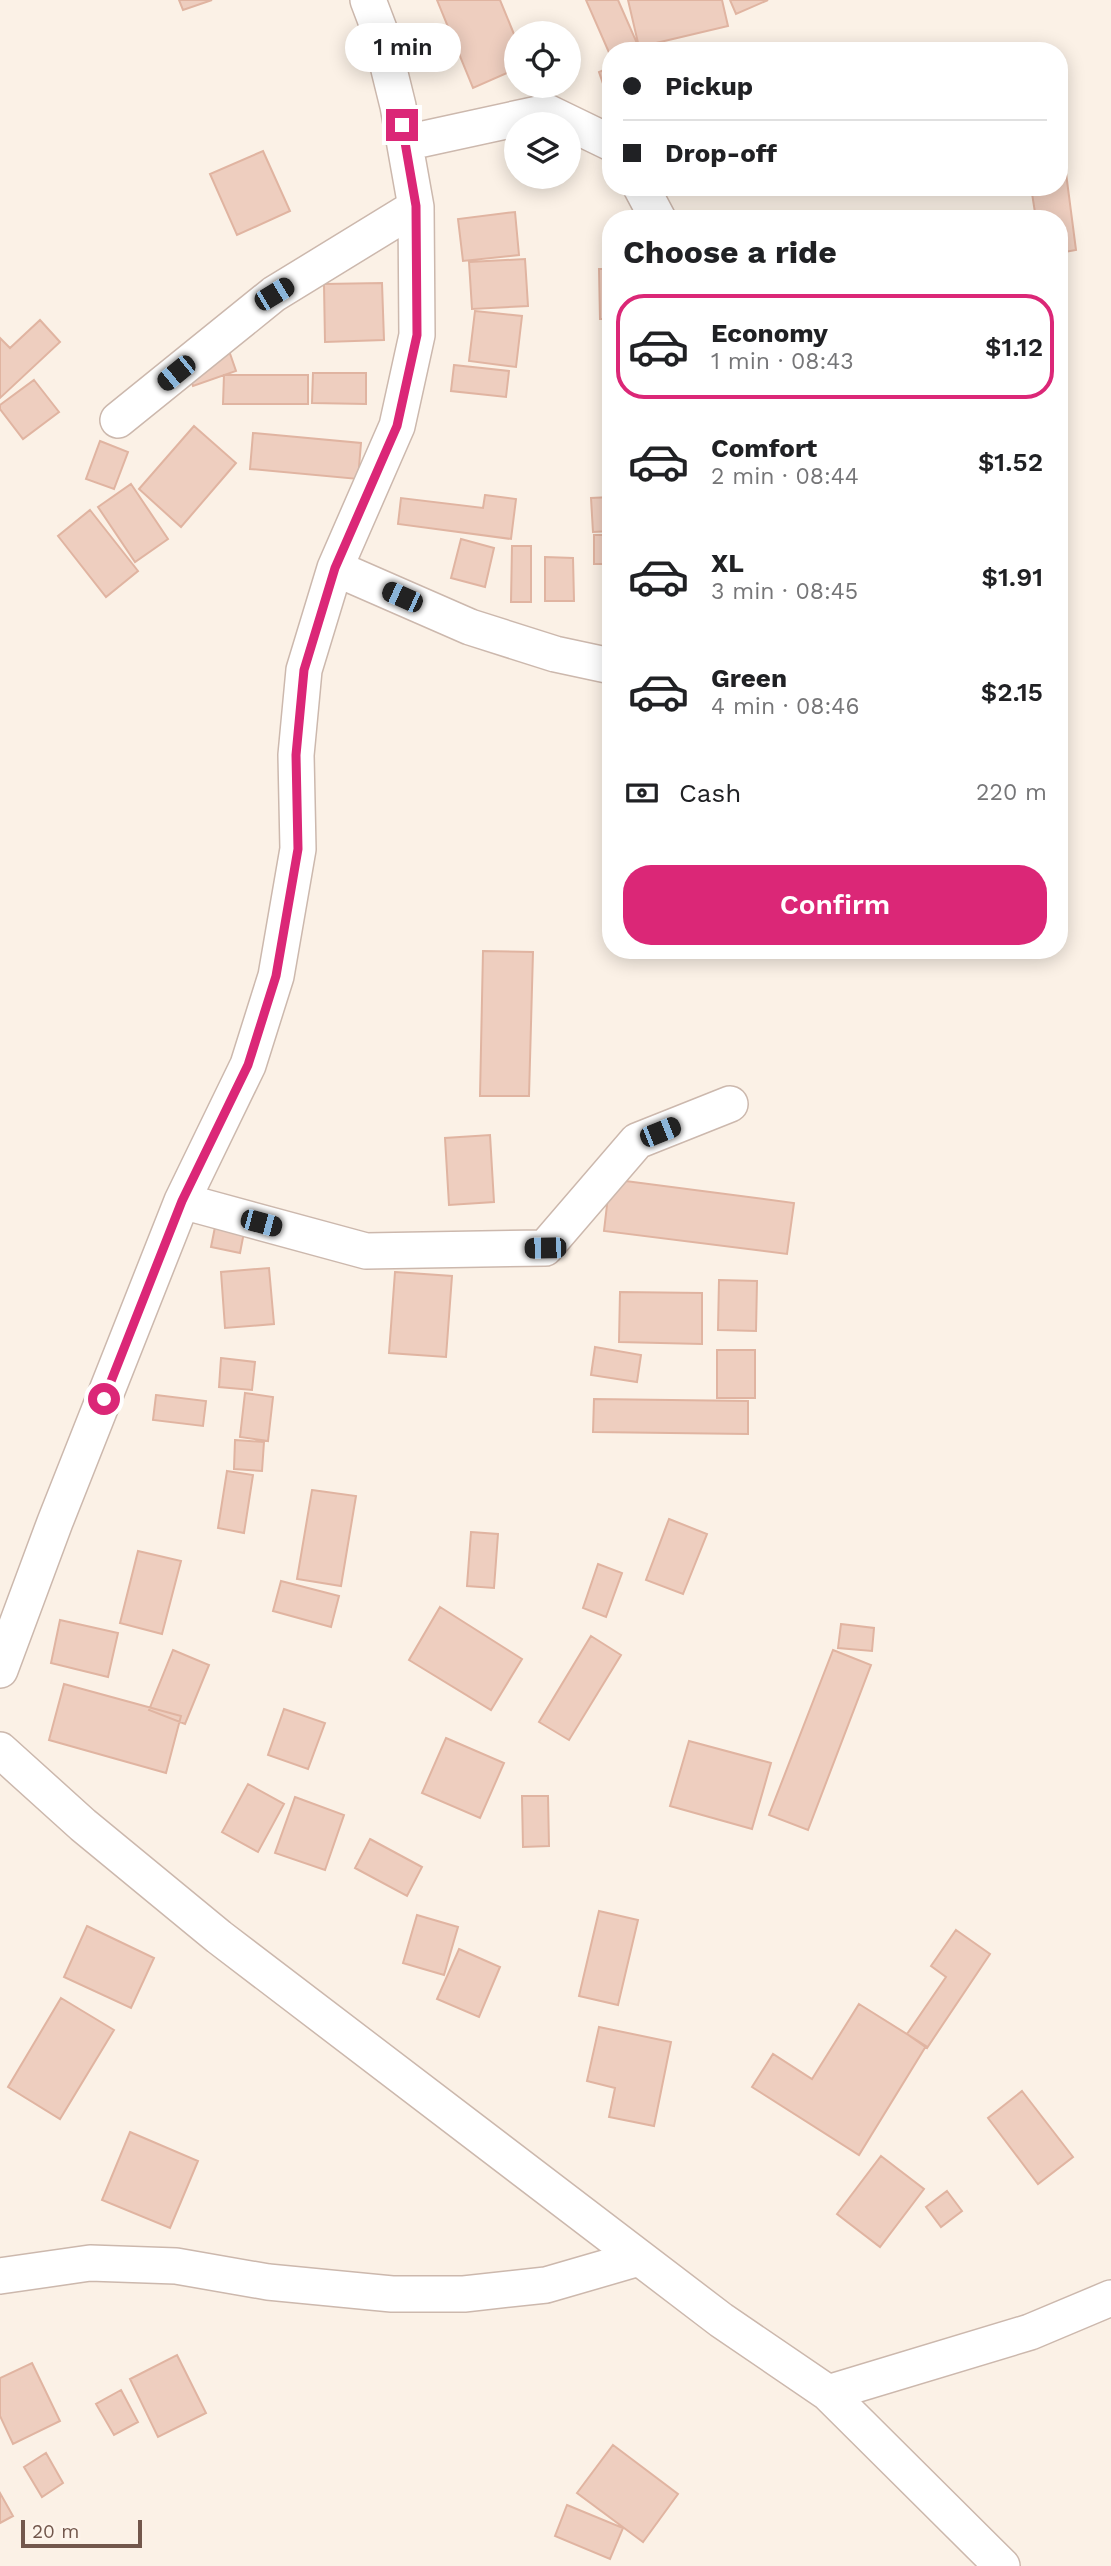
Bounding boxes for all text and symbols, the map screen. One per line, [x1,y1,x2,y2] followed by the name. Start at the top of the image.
[504,21,581,189] map controls
[504,21,581,98] button: locate
[344,24,460,72] callout: 1 min
[373,34,433,61] text: 1 min
[665,71,753,101] text: Pickup
[386,109,418,141] route end
[504,112,581,189] button: layers
[665,138,777,168] text: Drop-off
[623,233,837,271] text: Choose a ride
[251,274,298,314] car
[627,315,690,378] icon: car
[711,318,828,348] text: Economy
[985,332,1043,362] text: $1.12
[711,348,854,375] text: 1 min · 08:43
[154,352,199,394] car
[627,430,690,493] icon: car
[711,433,817,463] text: Comfort
[978,447,1043,477] text: $1.52
[711,463,859,490] text: 2 min · 08:44
[627,545,690,608] icon: car
[711,548,744,578] text: XL
[982,562,1043,592] text: $1.91
[711,578,858,605] text: 3 min · 08:45
[379,579,426,615] car
[627,660,690,723] icon: car
[711,663,787,693] text: Green
[981,677,1043,707] text: $2.15
[711,693,859,720] text: 4 min · 08:46
[623,774,661,812] icon: cash
[679,778,741,808] text: Cash
[976,779,1047,806] text: 220 m
[623,865,1047,945] button: Confirm
[637,1114,684,1150] car
[238,1207,285,1239] car
[524,1237,567,1259] car
[88,1383,120,1415] route start
[21,2517,142,2549] scale bar
[32,2520,79,2543] text: 20 m

